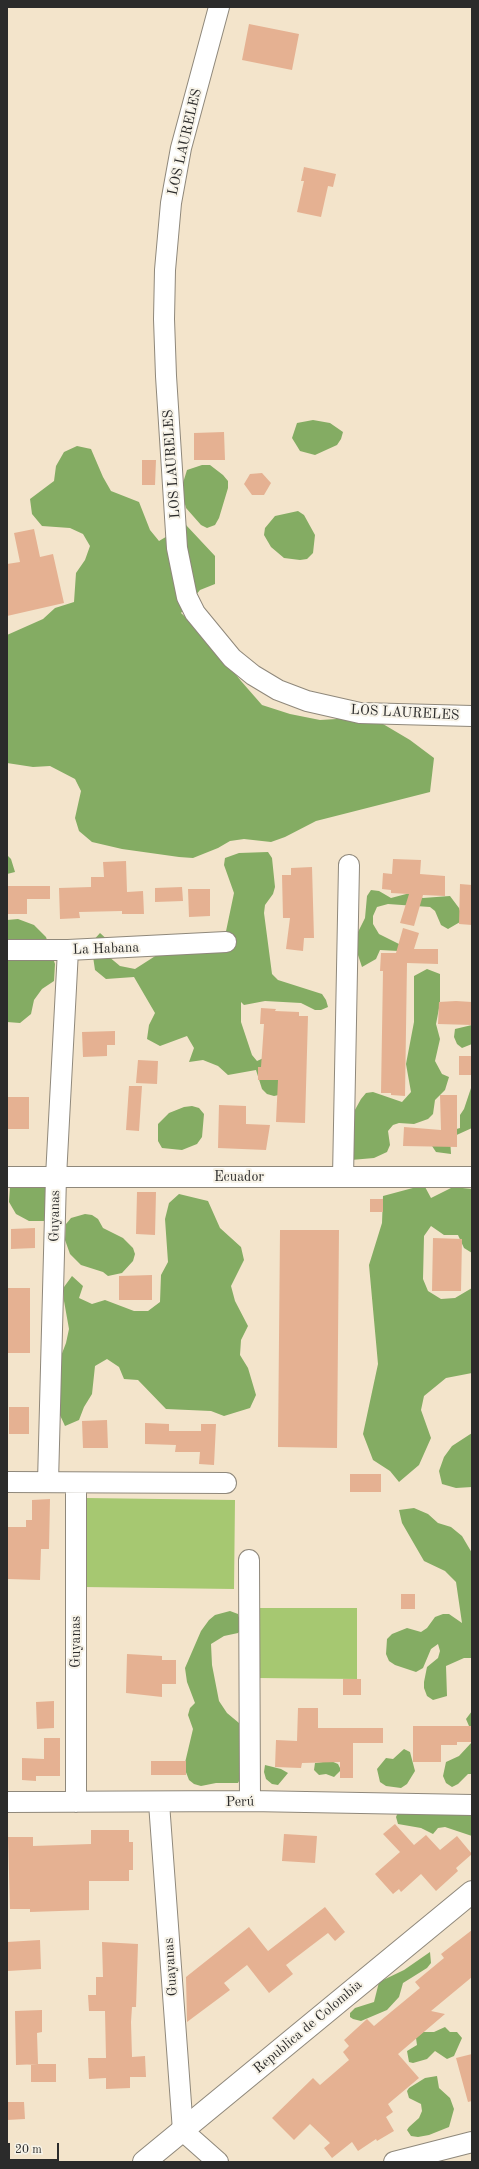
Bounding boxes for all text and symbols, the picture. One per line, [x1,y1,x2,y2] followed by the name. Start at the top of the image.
[165,87,205,197] street label: LOS LAURELES
[160,409,184,519] street label: LOS LAURELES
[350,702,460,724] street label: LOS LAURELES
[72,939,140,959] street label: La Habana
[214,1169,264,1185] street label: Ecuador
[46,1190,64,1242] street label: Guyanas
[68,1616,84,1668] street label: Guyanas
[226,1793,254,1811] street label: Perú
[161,1937,181,1997] street label: Guayanas
[250,1977,366,2077] street label: Republica de Colombia
[10,2135,61,2161] scale bar
[15,2144,42,2156] text: 20 m

